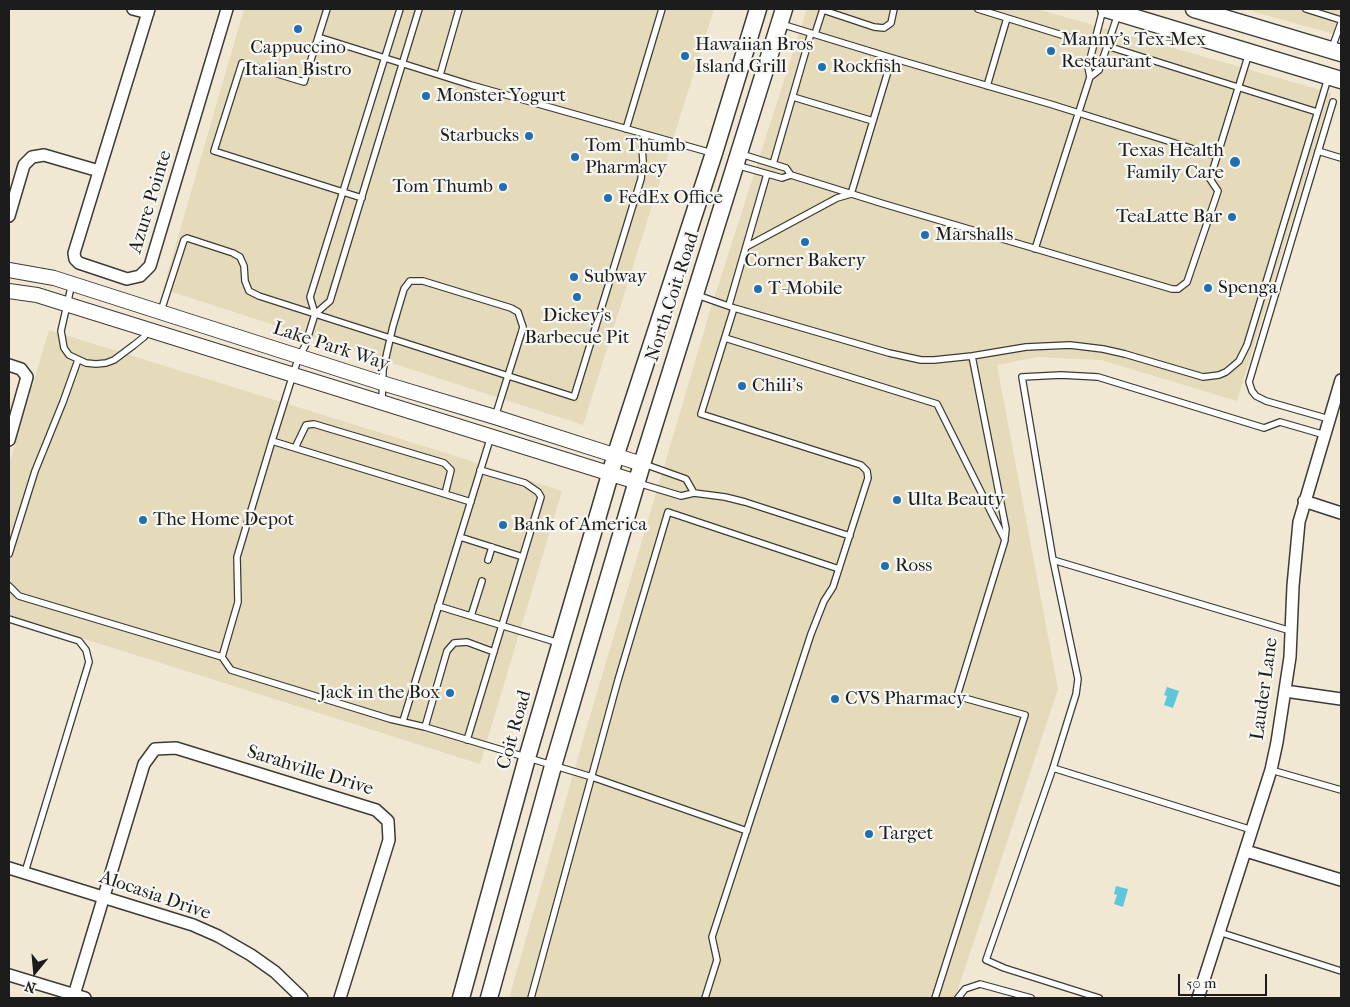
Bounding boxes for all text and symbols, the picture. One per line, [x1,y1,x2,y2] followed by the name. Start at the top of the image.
[292,23,304,35] marker: Cappuccino Italian Bistro
[1061,29,1206,73] place label: Manny's Tex-Mex Restaurant
[695,34,813,78] place label: Hawaiian Bros Island Grill
[245,37,351,81] place label: Cappuccino Italian Bistro
[1045,45,1057,57] marker: Manny's Tex-Mex Restaurant
[679,50,691,62] marker: Hawaiian Bros Island Grill
[832,56,901,78] place label: Rockfish
[816,61,828,73] marker: Rockfish
[436,85,566,107] place label: Monster Yogurt
[420,90,432,102] marker: Monster Yogurt
[440,125,519,147] place label: Starbucks
[523,130,535,142] marker: Starbucks
[585,135,685,179] place label: Tom Thumb Pharmacy
[1118,140,1224,184] place label: Texas Health Family Care
[125,148,177,256] street label: Azure Pointe
[569,151,581,163] marker: Tom Thumb Pharmacy
[1228,155,1242,169] marker: Texas Health Family Care
[393,176,493,198] place label: Tom Thumb
[497,181,509,193] marker: Tom Thumb
[618,187,723,209] place label: FedEx Office
[602,192,614,204] marker: FedEx Office
[1116,206,1222,228] place label: TeaLatte Bar
[1226,211,1238,223] marker: TeaLatte Bar
[935,224,1013,246] place label: Marshalls
[919,229,931,241] marker: Marshalls
[641,230,705,364] street label: North Coit Road
[799,236,811,248] marker: Corner Bakery
[744,250,866,272] place label: Corner Bakery
[584,266,647,288] place label: Subway
[568,271,580,283] marker: Subway
[1218,277,1277,299] place label: Spenga
[768,278,842,300] place label: T-Mobile
[1202,282,1214,294] marker: Spenga
[752,283,764,295] marker: T-Mobile
[571,291,583,303] marker: Dickey's Barbecue Pit
[525,305,629,349] place label: Dickey's Barbecue Pit
[270,317,392,377] street label: Lake Park Way
[752,375,803,397] place label: Chili's
[736,380,748,392] marker: Chili's
[907,489,1005,511] place label: Ulta Beauty
[891,494,903,506] marker: Ulta Beauty
[153,509,294,531] place label: The Home Depot
[137,514,149,526] marker: The Home Depot
[513,514,647,536] place label: Bank of America
[497,519,509,531] marker: Bank of America
[895,555,932,577] place label: Ross
[879,560,891,572] marker: Ross
[1247,636,1283,742] street label: Lauder Lane
[319,682,440,704] place label: Jack in the Box
[444,687,456,699] marker: Jack in the Box
[493,688,537,772] street label: Coit Road
[845,688,966,710] place label: CVS Pharmacy
[829,693,841,705] marker: CVS Pharmacy
[244,741,376,801] street label: Sarahville Drive
[879,823,933,845] place label: Target
[863,828,875,840] marker: Target
[96,866,214,926] street label: Alocasia Drive
[10,947,60,997] north arrow
[1180,964,1269,996] scale bar
[1186,974,1216,992] text: 50 m
[23,977,38,997] text: N

